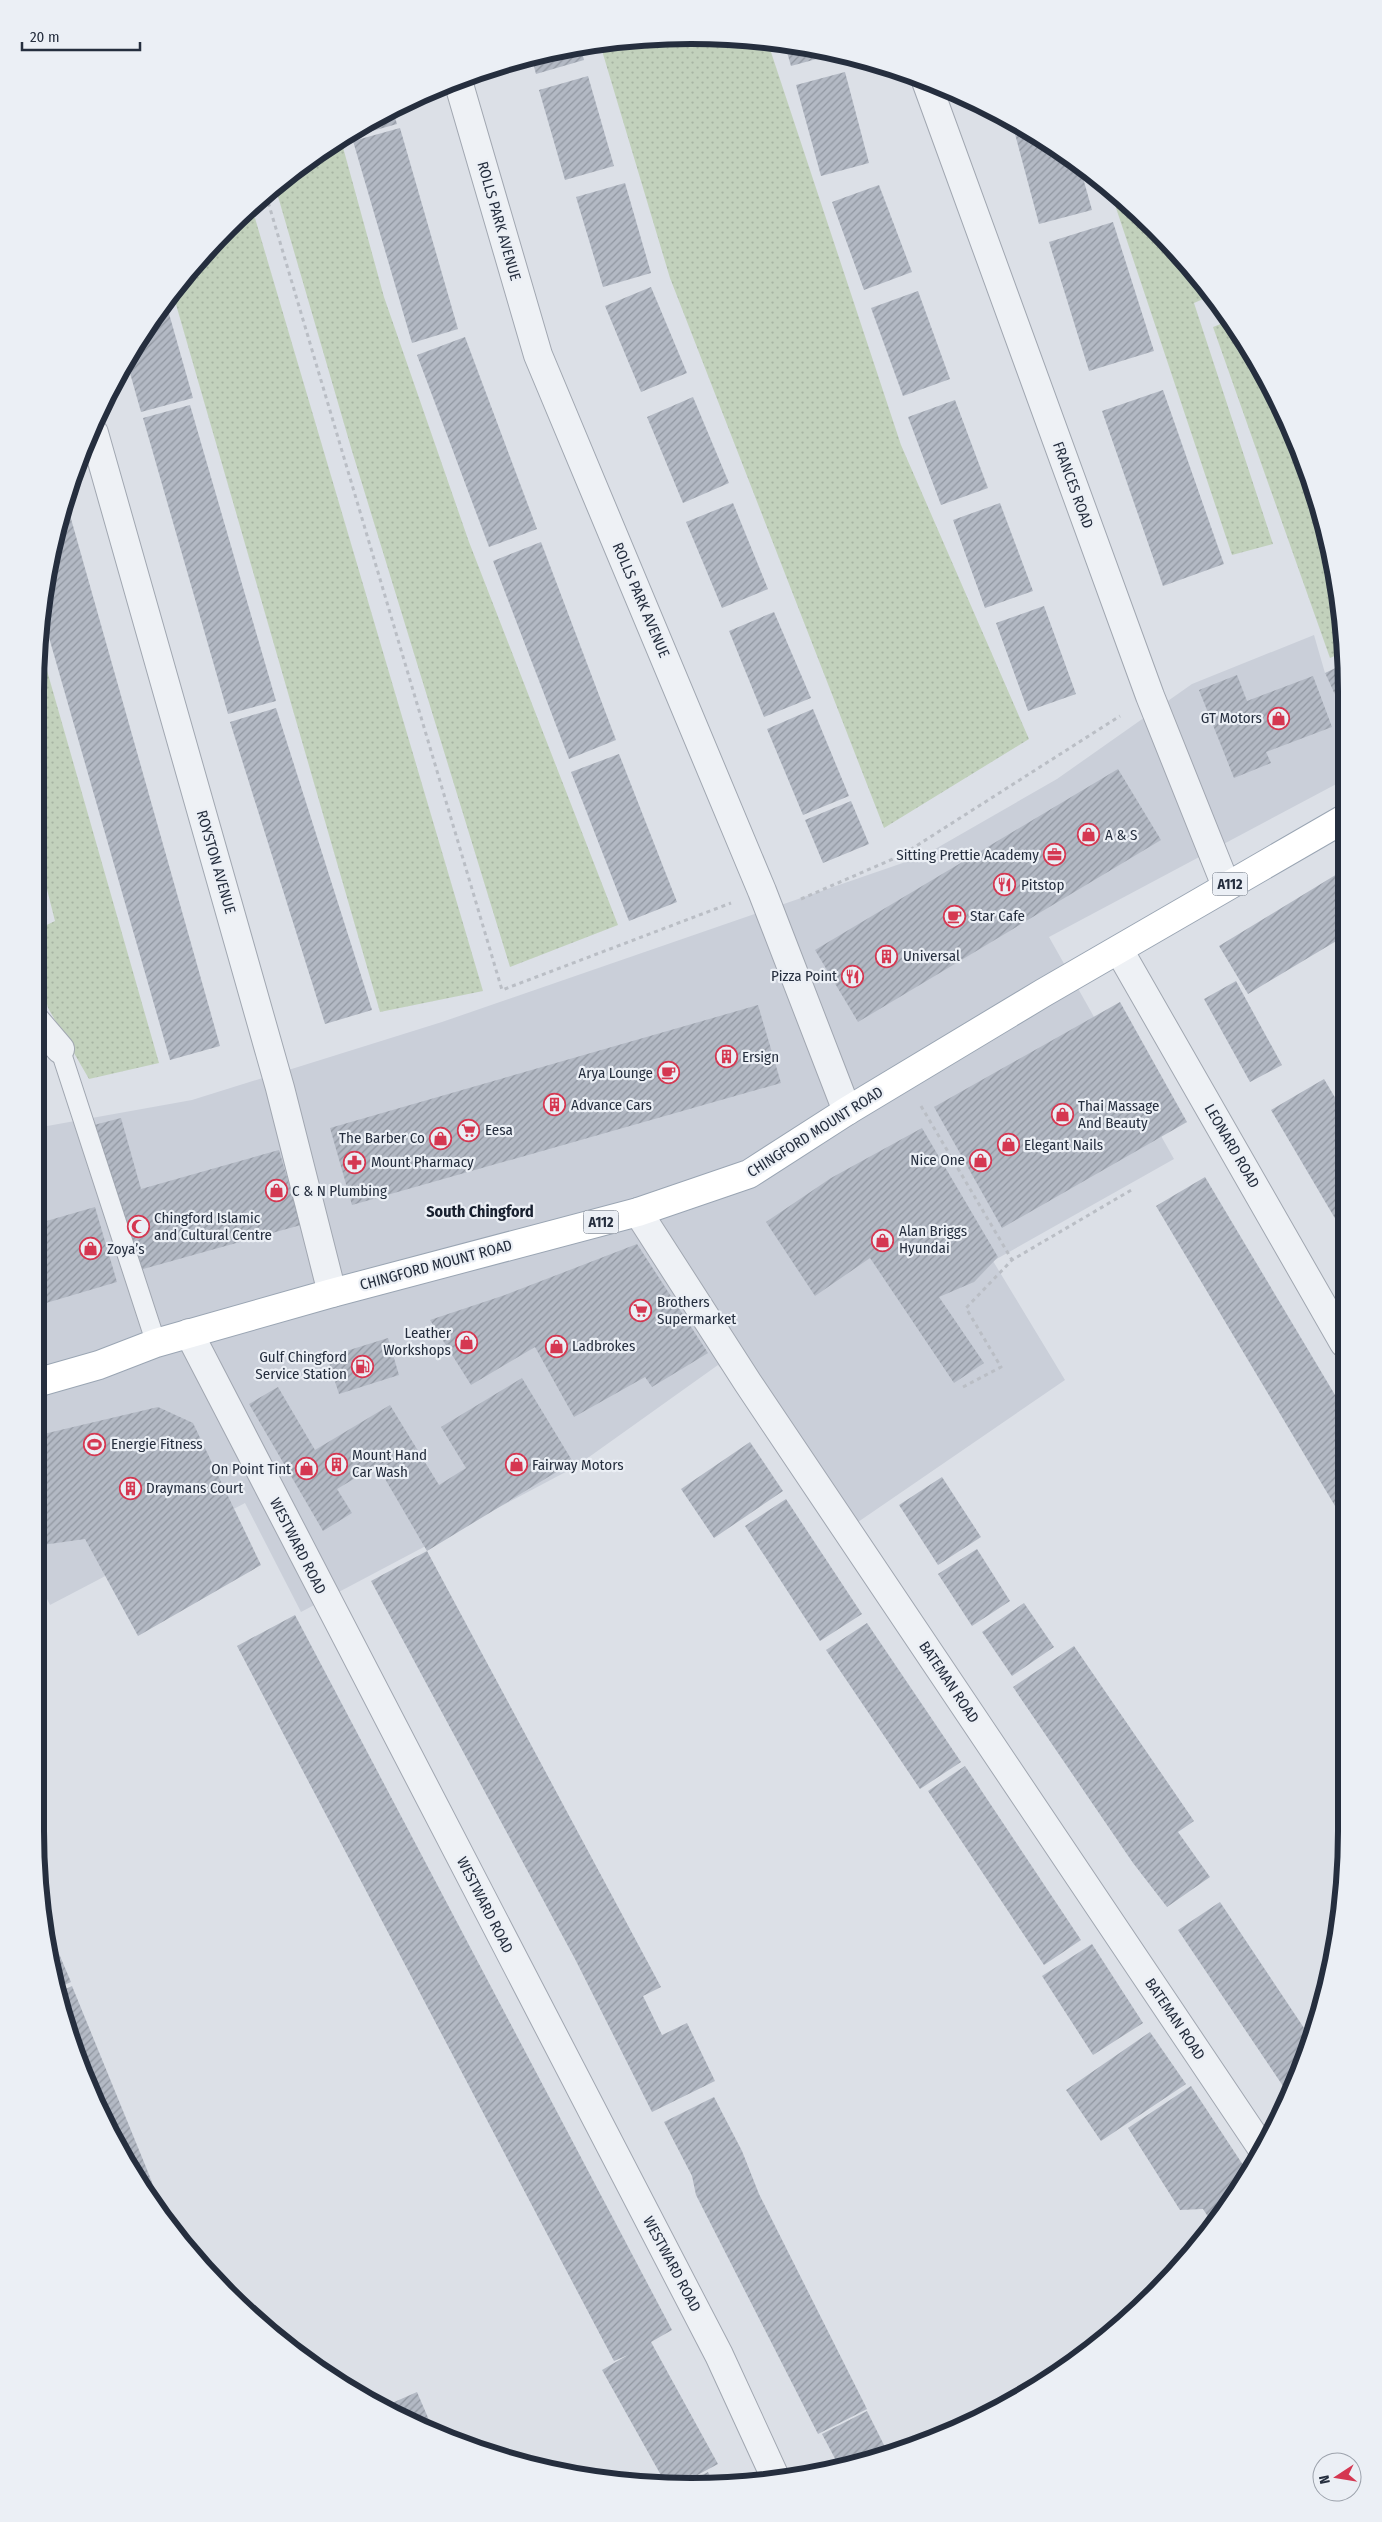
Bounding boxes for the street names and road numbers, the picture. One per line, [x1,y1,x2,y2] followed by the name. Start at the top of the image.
[473,159,525,283] street label: ROLLS PARK AVENUE
[1049,439,1097,531] street label: FRANCES ROAD
[609,540,673,660] street label: ROLLS PARK AVENUE
[193,808,239,916] street label: ROYSTON AVENUE
[1212,872,1248,896] road number: A112
[744,1083,886,1181] street label: CHINGFORD MOUNT ROAD
[1201,1101,1263,1191] street label: LEONARD ROAD
[584,1210,618,1234] road number: A112
[358,1236,514,1294] street label: CHINGFORD MOUNT ROAD
[266,1495,330,1597] street label: WESTWARD ROAD
[915,1638,983,1726] street label: BATEMAN ROAD
[453,1854,517,1956] street label: WESTWARD ROAD
[1141,1975,1209,2063] street label: BATEMAN ROAD
[639,2213,705,2315] street label: WESTWARD ROAD

